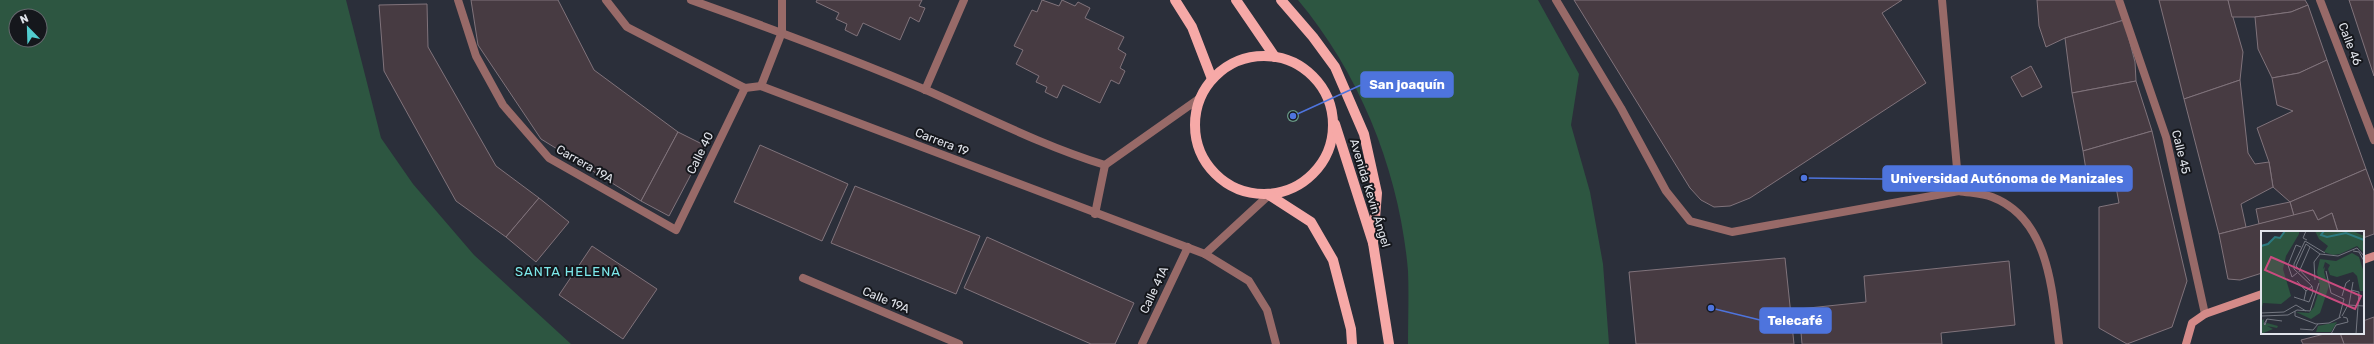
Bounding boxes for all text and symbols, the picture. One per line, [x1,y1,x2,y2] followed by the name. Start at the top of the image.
[8,8,48,48] north arrow
[18,12,31,27] text: N
[2335,21,2365,67] street label: Calle 46
[1361,72,1453,97] callout: San joaquín
[1369,77,1445,92] text: San joaquín
[913,125,971,159] street label: Carrera 19
[2169,129,2193,175] street label: Calle 45
[684,130,716,176] street label: Calle 40
[1347,137,1393,249] street label: Avenida Kevin Ángel
[554,142,616,186] street label: Carrera 19A
[1883,166,2132,191] callout: Universidad Autónoma de Manizales
[1891,171,2123,186] text: Universidad Autónoma de Manizales
[2261,231,2364,334] inset map
[515,264,621,279] district label: SANTA HELENA
[1137,264,1171,316] street label: Calle 41A
[860,284,912,316] street label: Calle 19A
[1760,308,1831,333] callout: Telecafé
[1768,313,1823,328] text: Telecafé

